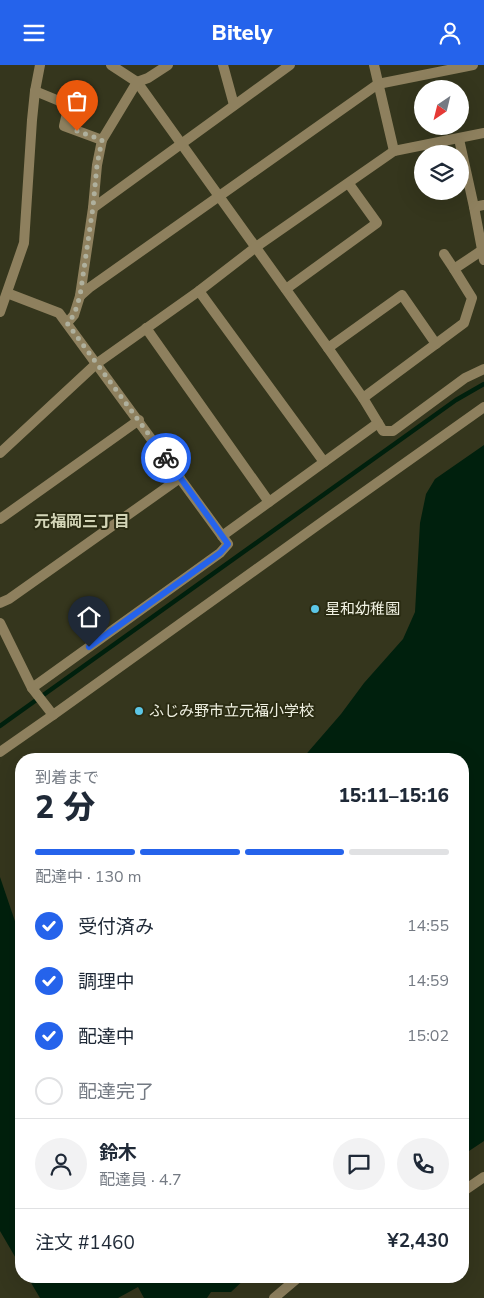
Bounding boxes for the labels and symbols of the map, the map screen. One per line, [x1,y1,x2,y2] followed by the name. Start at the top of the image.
[56,80,98,131] pin
[414,80,469,135] north arrow
[141,433,191,483] courier
[34,511,130,533] district label: 元福岡三丁目
[68,596,110,647] pin
[325,599,400,619] place label: 星和幼稚園
[309,603,321,615] marker: 星和幼稚園
[149,701,314,721] place label: ふじみ野市立元福小学校
[133,705,145,717] marker: ふじみ野市立元福小学校

